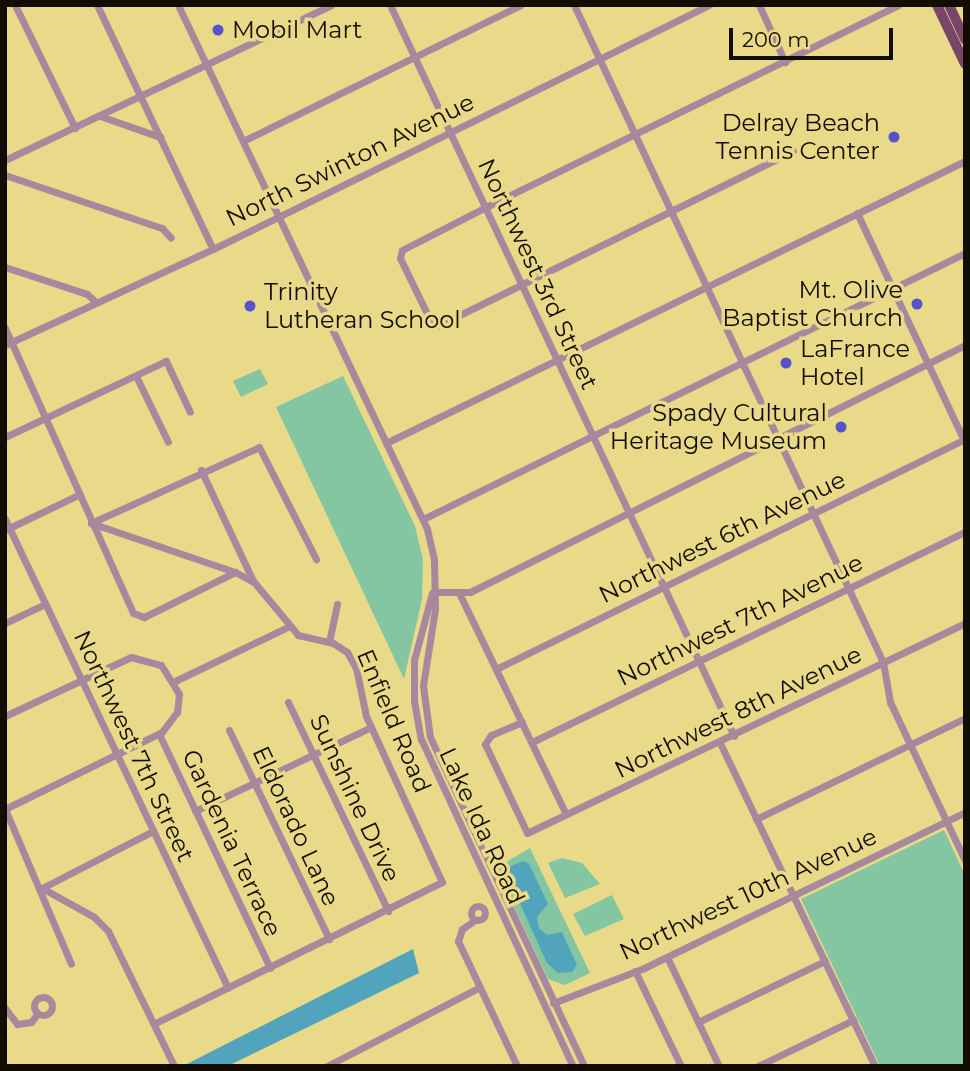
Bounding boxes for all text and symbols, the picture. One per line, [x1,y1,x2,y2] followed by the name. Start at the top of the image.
[732,14,897,58] scale bar
[232,16,362,44] place label: Mobil Mart
[210,22,226,38] marker: Mobil Mart
[742,27,809,52] text: 200 m
[221,87,479,233] street label: North Swinton Avenue
[716,109,880,165] place label: Delray Beach Tennis Center
[886,129,902,145] marker: Delray Beach Tennis Center
[472,154,604,394] street label: Northwest 3rd Street
[722,276,903,332] place label: Mt. Olive Baptist Church
[264,278,461,334] place label: Trinity Lutheran School
[909,296,925,312] marker: Mt. Olive Baptist Church
[242,298,258,314] marker: Trinity Lutheran School
[800,335,910,391] place label: LaFrance Hotel
[778,355,794,371] marker: LaFrance Hotel
[610,399,827,455] place label: Spady Cultural Heritage Museum
[833,419,849,435] marker: Spady Cultural Heritage Museum
[594,465,850,609] street label: Northwest 6th Avenue
[612,548,868,692] street label: Northwest 7th Avenue
[68,626,200,866] street label: Northwest 7th Street
[610,640,866,784] street label: Northwest 8th Avenue
[351,645,437,797] street label: Enfield Road
[304,710,406,886] street label: Sunshine Drive
[246,741,346,911] street label: Eldorado Lane
[433,743,531,909] street label: Lake Ida Road
[176,745,288,941] street label: Gardenia Terrace
[615,822,881,966] street label: Northwest 10th Avenue

